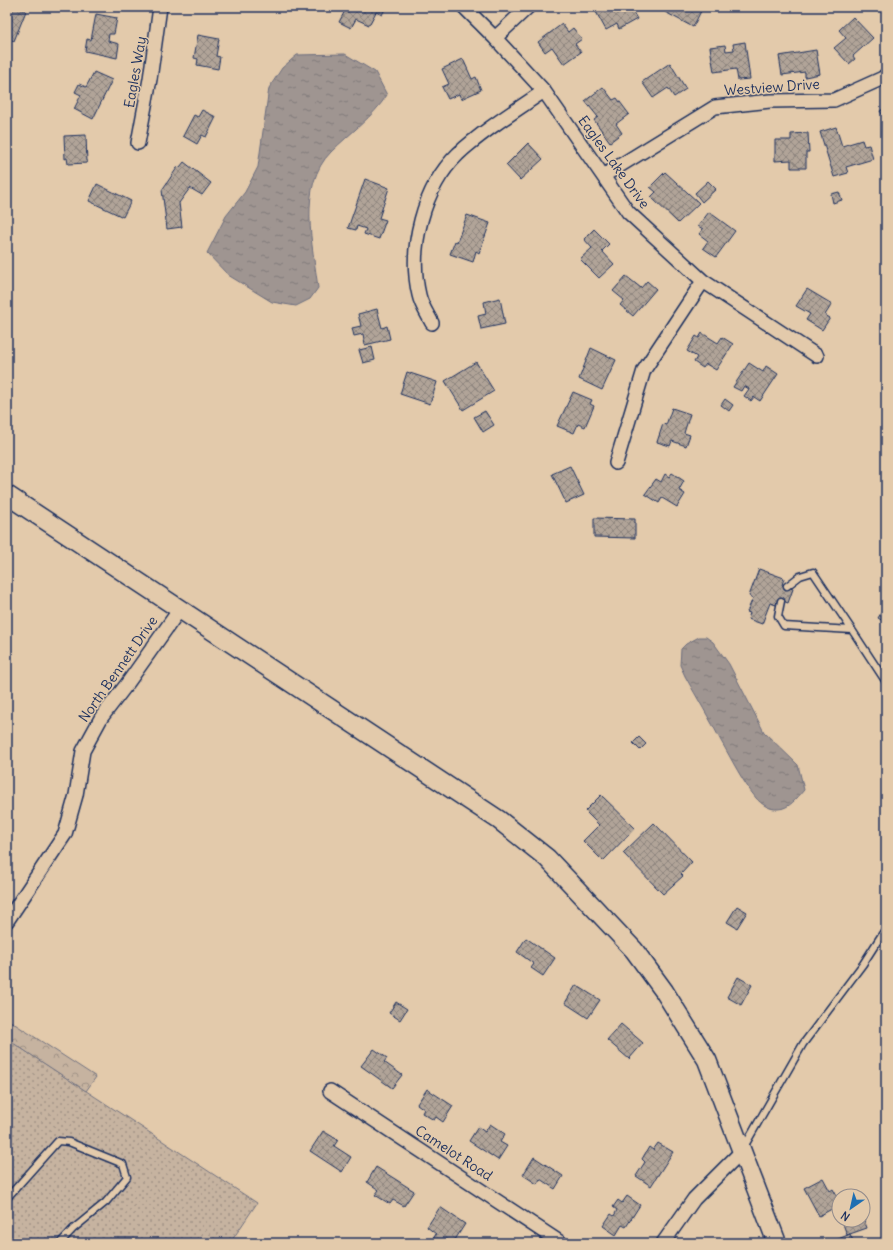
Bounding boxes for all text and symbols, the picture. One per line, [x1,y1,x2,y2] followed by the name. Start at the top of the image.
[120,35,150,109] street label: Eagles Way
[724,75,820,99] street label: Westview Drive
[574,112,654,212] street label: Eagles Lake Drive
[75,612,161,726] street label: North Bennett Drive
[412,1121,496,1185] street label: Camelot Road
[831,1188,871,1228] north arrow
[838,1208,852,1224] text: N

